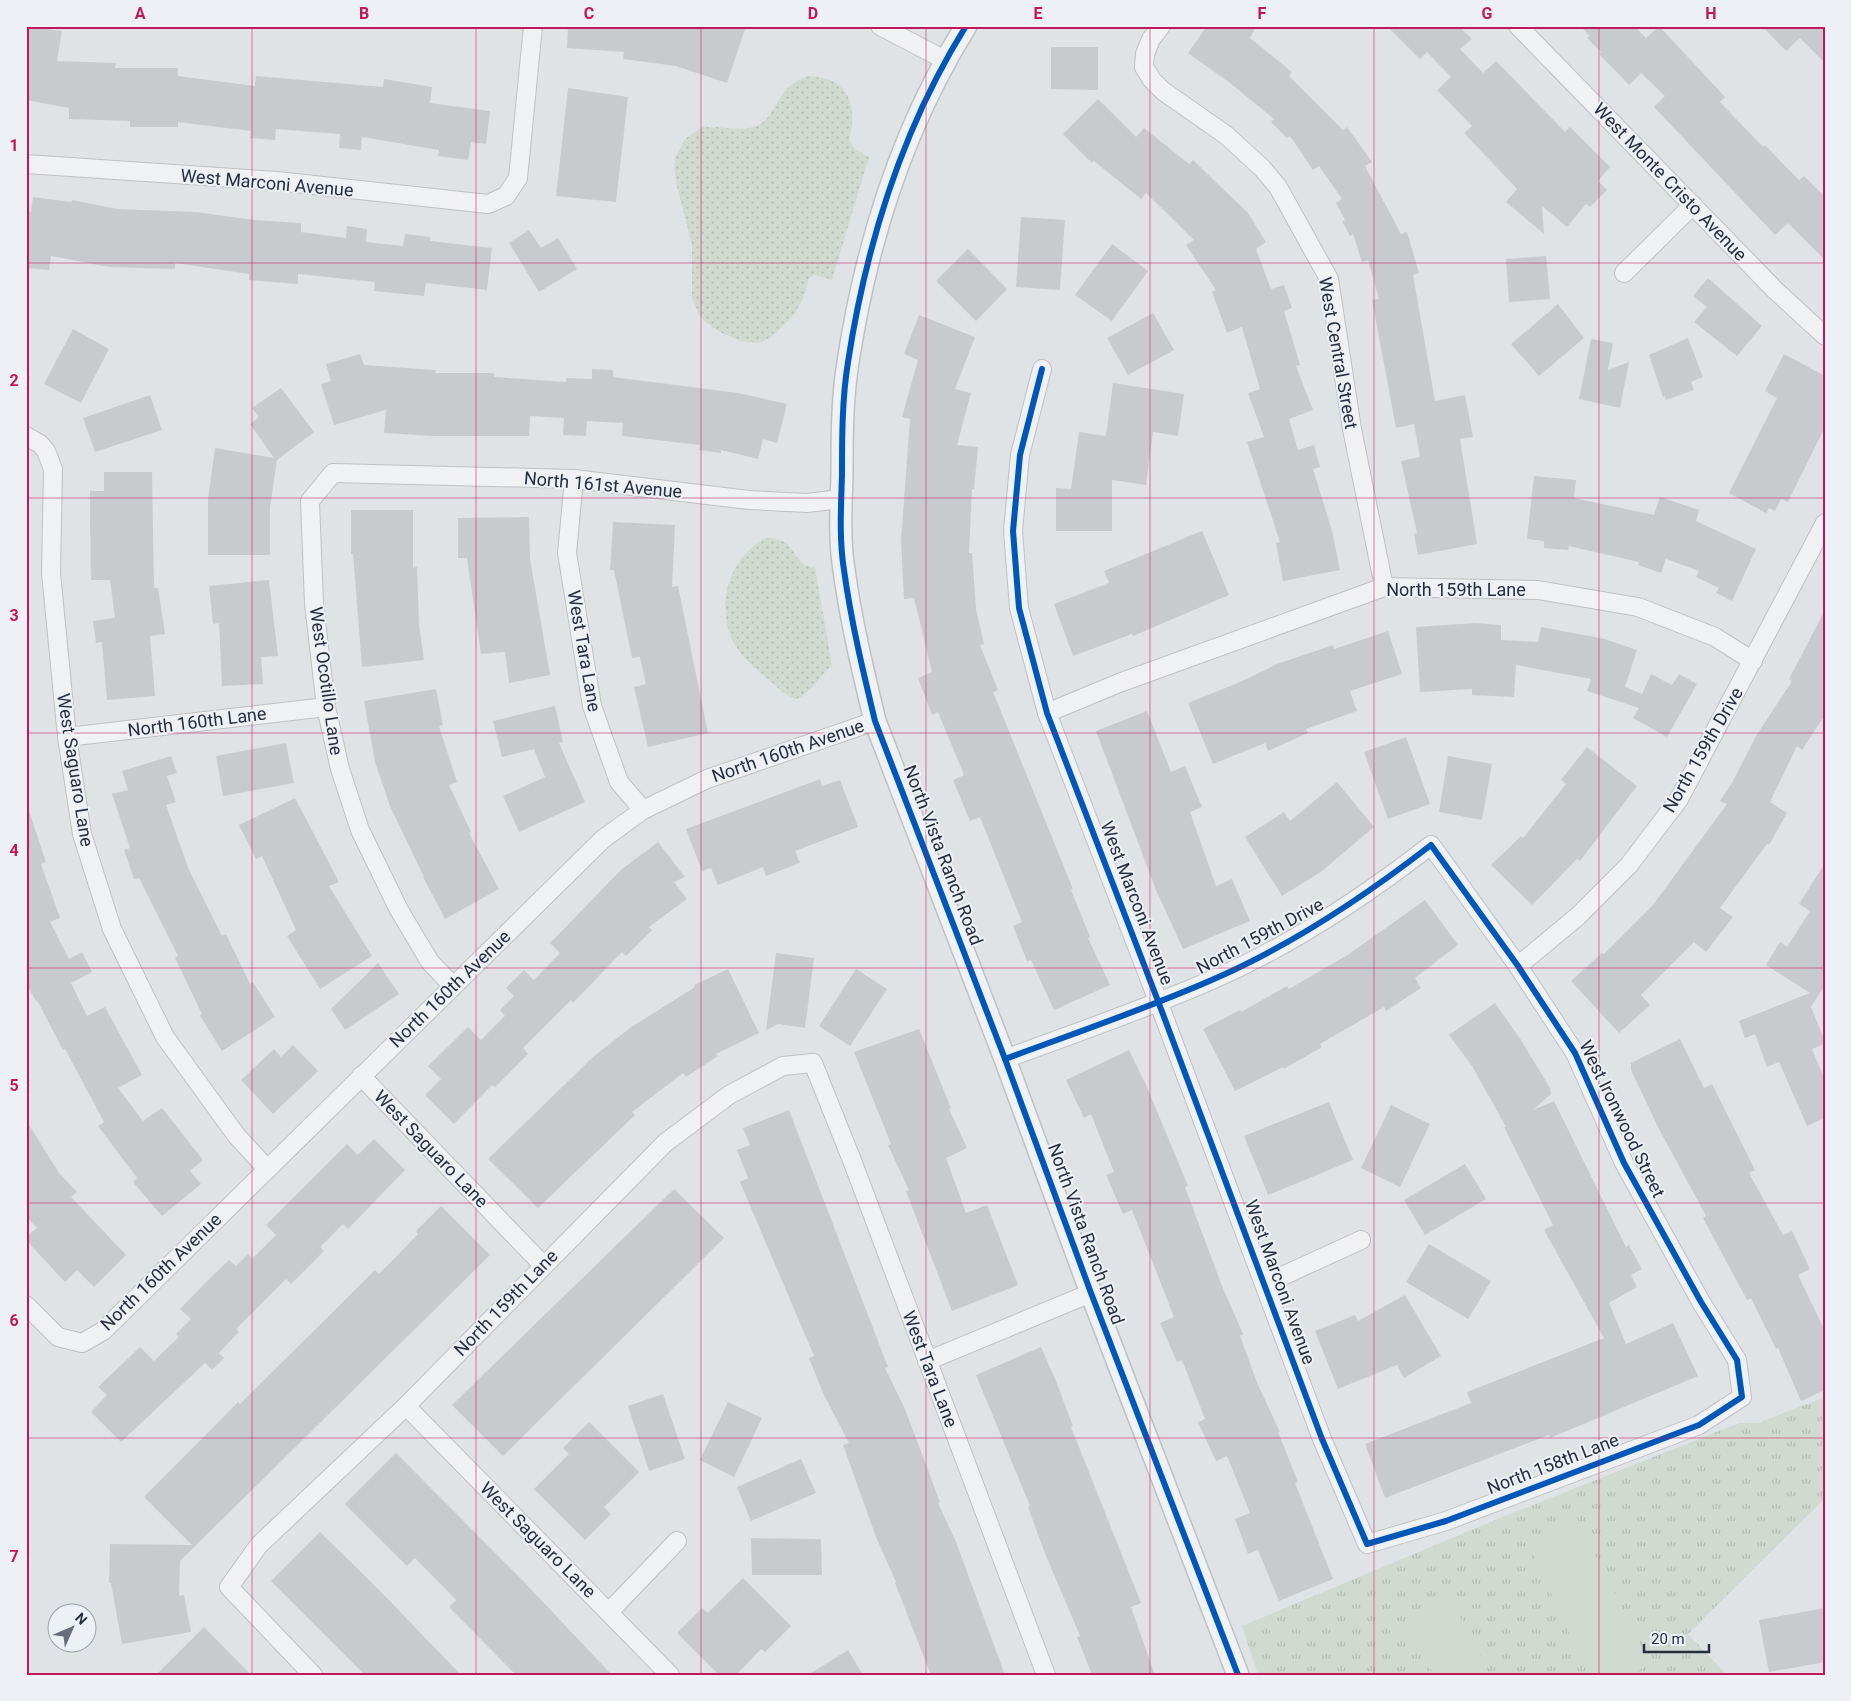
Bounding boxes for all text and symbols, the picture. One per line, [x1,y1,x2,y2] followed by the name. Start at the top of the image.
[135,4,146,23] text: A
[359,4,369,23] text: B
[584,4,594,23] text: C
[808,4,818,23] text: D
[1034,4,1043,23] text: E
[1258,4,1267,23] text: F
[1482,4,1493,23] text: G
[1705,4,1717,23] text: H
[1589,98,1751,265] street label: West Monte Cristo Avenue
[9,136,19,155] text: 1
[180,164,354,201] street label: West Marconi Avenue
[1315,275,1362,431] street label: West Central Street
[9,371,19,390] text: 2
[523,467,683,502] street label: North 161st Avenue
[1386,579,1526,600] street label: North 159th Lane
[563,589,606,713] street label: West Tara Lane
[306,605,347,757] street label: West Ocotillo Lane
[9,606,19,625] text: 3
[1658,683,1747,816] street label: North 159th Drive
[53,692,98,848] street label: West Saguaro Lane
[126,703,267,740] street label: North 160th Lane
[709,715,867,786] street label: North 160th Avenue
[899,762,988,948] street label: North Vista Ranch Road
[1097,818,1178,988] street label: West Marconi Avenue
[9,841,19,860] text: 4
[1193,893,1327,978] street label: North 159th Drive
[385,926,514,1052] street label: North 160th Avenue
[1575,1037,1670,1201] street label: West Ironwood Street
[9,1076,19,1095] text: 5
[370,1086,493,1212] street label: West Saguaro Lane
[1044,1140,1129,1327] street label: North Vista Ranch Road
[1241,1197,1320,1367] street label: West Marconi Avenue
[96,1209,225,1335] street label: North 160th Avenue
[450,1245,562,1360] street label: North 159th Lane
[899,1308,962,1430] street label: West Tara Lane
[9,1311,19,1330] text: 6
[1484,1429,1622,1498] street label: North 158th Lane
[476,1477,601,1602] street label: West Saguaro Lane
[9,1547,19,1566] text: 7
[48,1604,98,1654] north arrow
[72,1610,90,1628] text: N
[1644,1621,1708,1653] scale bar
[1651,1630,1685,1648] text: 20 m

